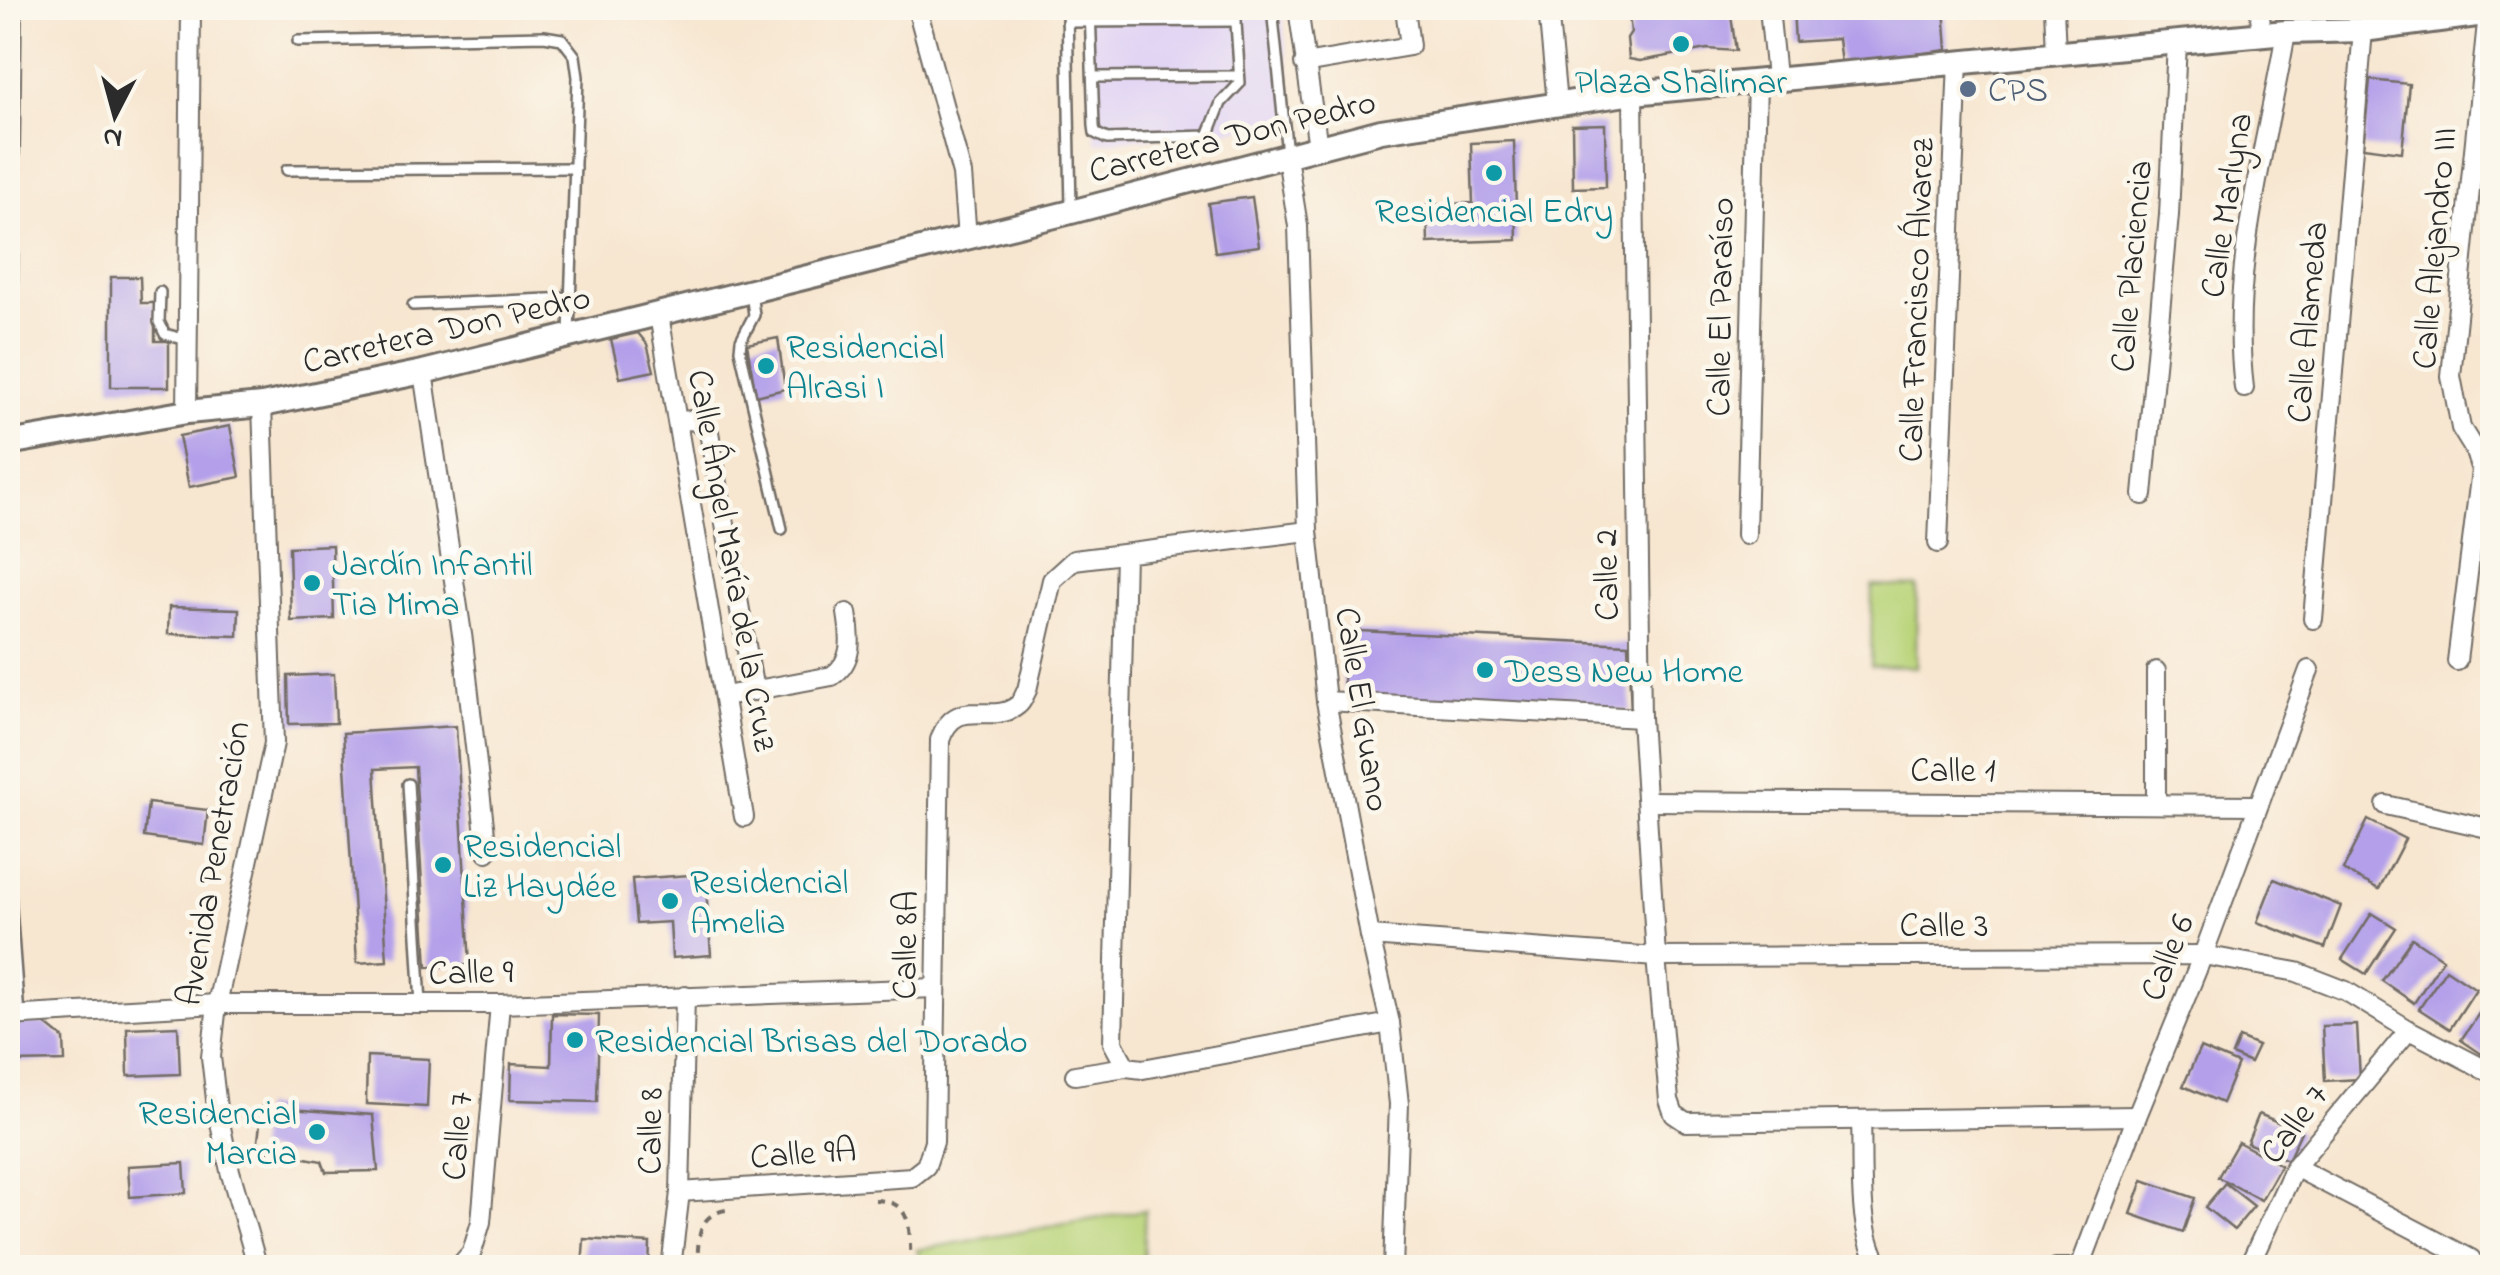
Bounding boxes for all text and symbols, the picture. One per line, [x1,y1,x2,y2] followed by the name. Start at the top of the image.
[1670,33,1692,55] marker: Plaza Shalimar
[1575,59,1787,110] place label: Plaza Shalimar
[65,65,165,165] north arrow
[1988,67,2048,118] place label: CPS
[1084,78,1382,199] street label: Carretera Don Pedro
[1957,78,1979,100] marker: CPS
[2189,109,2268,302] street label: Calle Marlyna
[101,115,124,158] text: N
[2401,125,2472,371] street label: Calle Alejandro III
[1887,137,1950,463] street label: Calle Francisco Álvarez
[2099,158,2168,375] street label: Calle Placiencia
[1483,162,1505,184] marker: Residencial Edry
[1375,188,1613,239] place label: Residencial Edry
[1695,197,1750,417] street label: Calle El Paraíso
[2275,219,2344,425] street label: Calle Alameda
[298,274,596,389] street label: Carretera Don Pedro
[786,324,944,415] place label: Residencial Alrasi I
[755,355,777,377] marker: Residencial Alrasi I
[672,366,789,756] street label: Calle Ángel María de la Cruz
[1582,529,1635,621] street label: Calle 2
[332,541,533,632] place label: Jardín Infantil Tia Mima
[301,572,323,594] marker: Jardín Infantil Tia Mima
[1319,604,1402,815] street label: Calle El Guano
[1504,648,1743,699] place label: Dess New Home
[1474,659,1496,681] marker: Dess New Home
[165,717,266,1010] street label: Avenida Penetración
[1910,747,1996,798] street label: Calle 1
[463,823,621,914] place label: Residencial Liz Haydée
[432,854,454,876] marker: Residencial Liz Haydée
[690,859,848,950] place label: Residencial Amelia
[659,890,681,912] marker: Residencial Amelia
[881,890,934,1000] street label: Calle 8A
[1900,902,1988,953] street label: Calle 3
[2129,907,2210,1009] street label: Calle 6
[428,948,514,1001] street label: Calle 9
[595,1018,1028,1069] place label: Residencial Brisas del Dorado
[564,1029,586,1051] marker: Residencial Brisas del Dorado
[2249,1074,2343,1176] street label: Calle 7
[626,1087,679,1175] street label: Calle 8
[139,1090,297,1181] place label: Residencial Marcia
[430,1090,489,1183] street label: Calle 7
[306,1121,328,1143] marker: Residencial Marcia
[748,1126,858,1185] street label: Calle 9A

